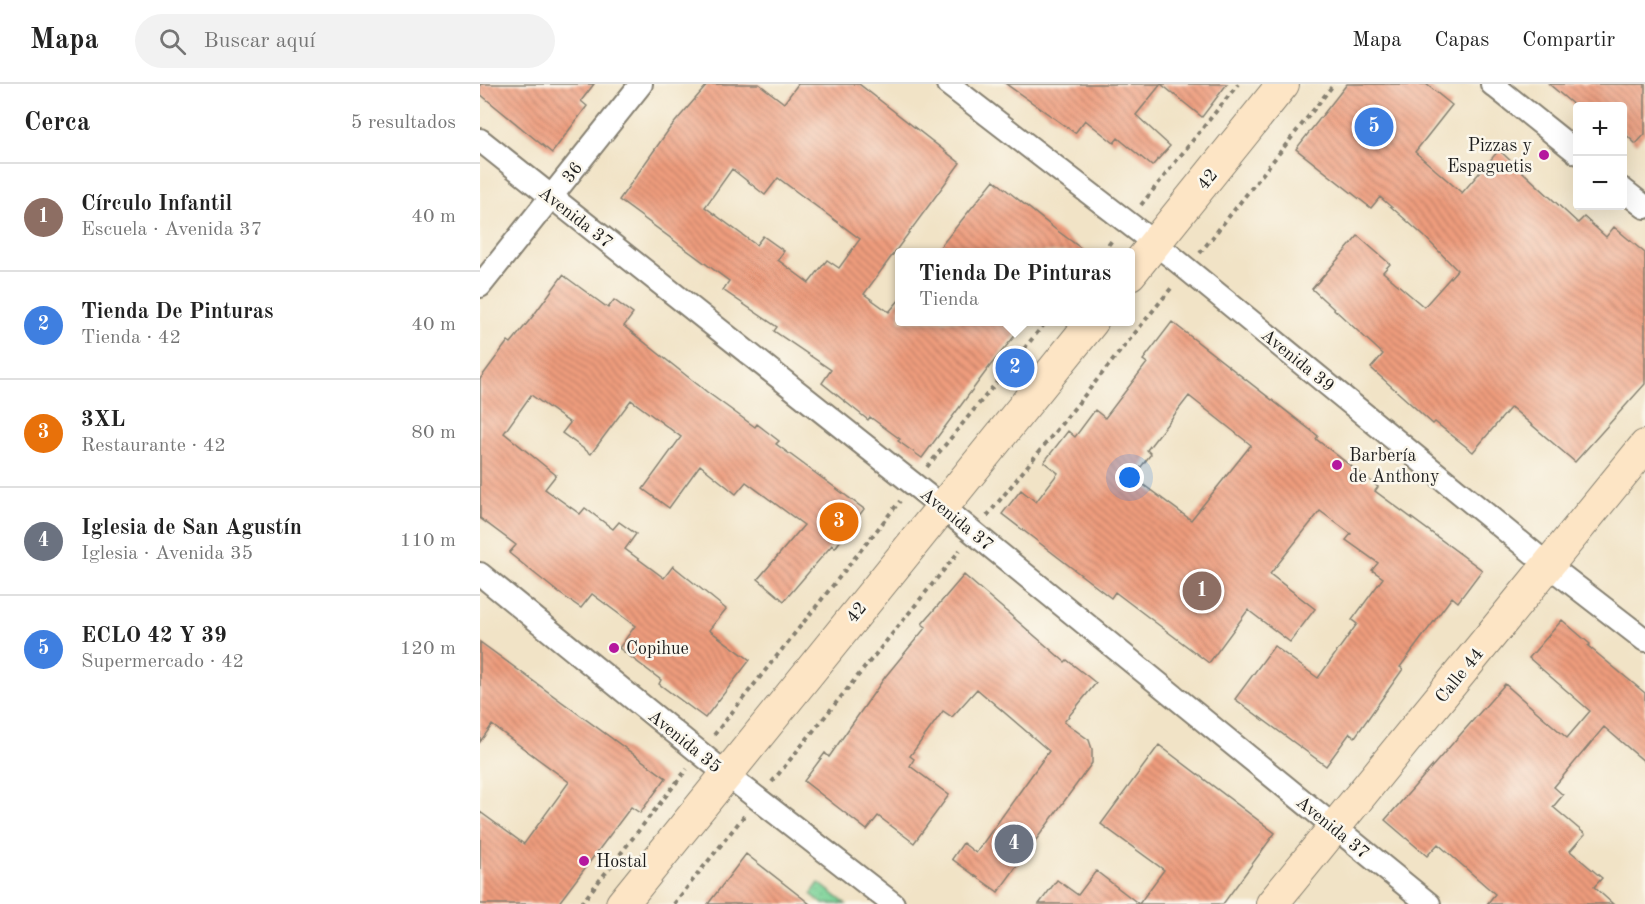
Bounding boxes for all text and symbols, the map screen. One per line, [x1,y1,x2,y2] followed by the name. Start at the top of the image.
[135,14,555,68] search box
[156,25,189,58] icon: search
[30,27,99,55] text: Mapa
[204,30,315,52] text: Buscar aquí
[1352,30,1402,51] text: Mapa
[1435,30,1489,51] text: Capas
[1522,30,1615,51] text: Compartir
[1573,102,1627,210] map controls
[1573,102,1627,156] button: +
[1354,104,1394,150] pin: 5
[24,110,90,136] text: Cerca
[351,113,456,133] text: 5 resultados
[1447,137,1532,176] place label: Pizzas y Espaguetis
[1537,148,1551,162] marker: Pizzas y Espaguetis
[1573,156,1627,210] button: −
[559,159,586,186] street label: 36
[1194,166,1221,193] street label: 42
[535,184,616,252] street label: Avenida 37
[81,193,232,215] text: Círculo Infantil
[38,207,49,227] text: 1
[411,207,456,227] text: 40 m
[81,220,262,240] text: Escuela · Avenida 37
[895,248,1135,326] popup
[919,263,1111,285] text: Tienda De Pinturas
[919,290,979,310] text: Tienda
[81,301,273,323] text: Tienda De Pinturas
[38,315,49,335] text: 2
[411,315,456,335] text: 40 m
[1257,326,1337,396] street label: Avenida 39
[81,328,181,348] text: Tienda · 42
[996,346,1034,390] pin: 2
[81,409,125,431] text: 3XL
[38,423,49,443] text: 3
[411,423,456,443] text: 80 m
[81,436,226,456] text: Restaurante · 42
[1349,447,1440,486] place label: Barbería de Anthony
[1330,458,1344,472] marker: Barbería de Anthony
[1115,463,1144,492] your location
[916,485,996,555] street label: Avenida 37
[820,500,858,544] pin: 3
[81,517,302,539] text: Iglesia de San Agustín
[38,531,49,551] text: 4
[400,531,456,551] text: 110 m
[81,544,253,564] text: Iglesia · Avenida 35
[1182,568,1222,614] pin: 1
[843,599,870,626] street label: 42
[81,625,227,647] text: ECLO 42 Y 39
[38,639,49,659] text: 5
[400,639,456,659] text: 120 m
[626,640,689,658] place label: Copihue
[607,641,621,655] marker: Copihue
[1432,645,1487,707] street label: Calle 44
[81,652,244,672] text: Supermercado · 42
[644,707,724,777] street label: Avenida 35
[1292,793,1372,863] street label: Avenida 37
[994,822,1034,867] pin: 4
[596,853,647,871] place label: Hostal
[577,854,591,868] marker: Hostal

